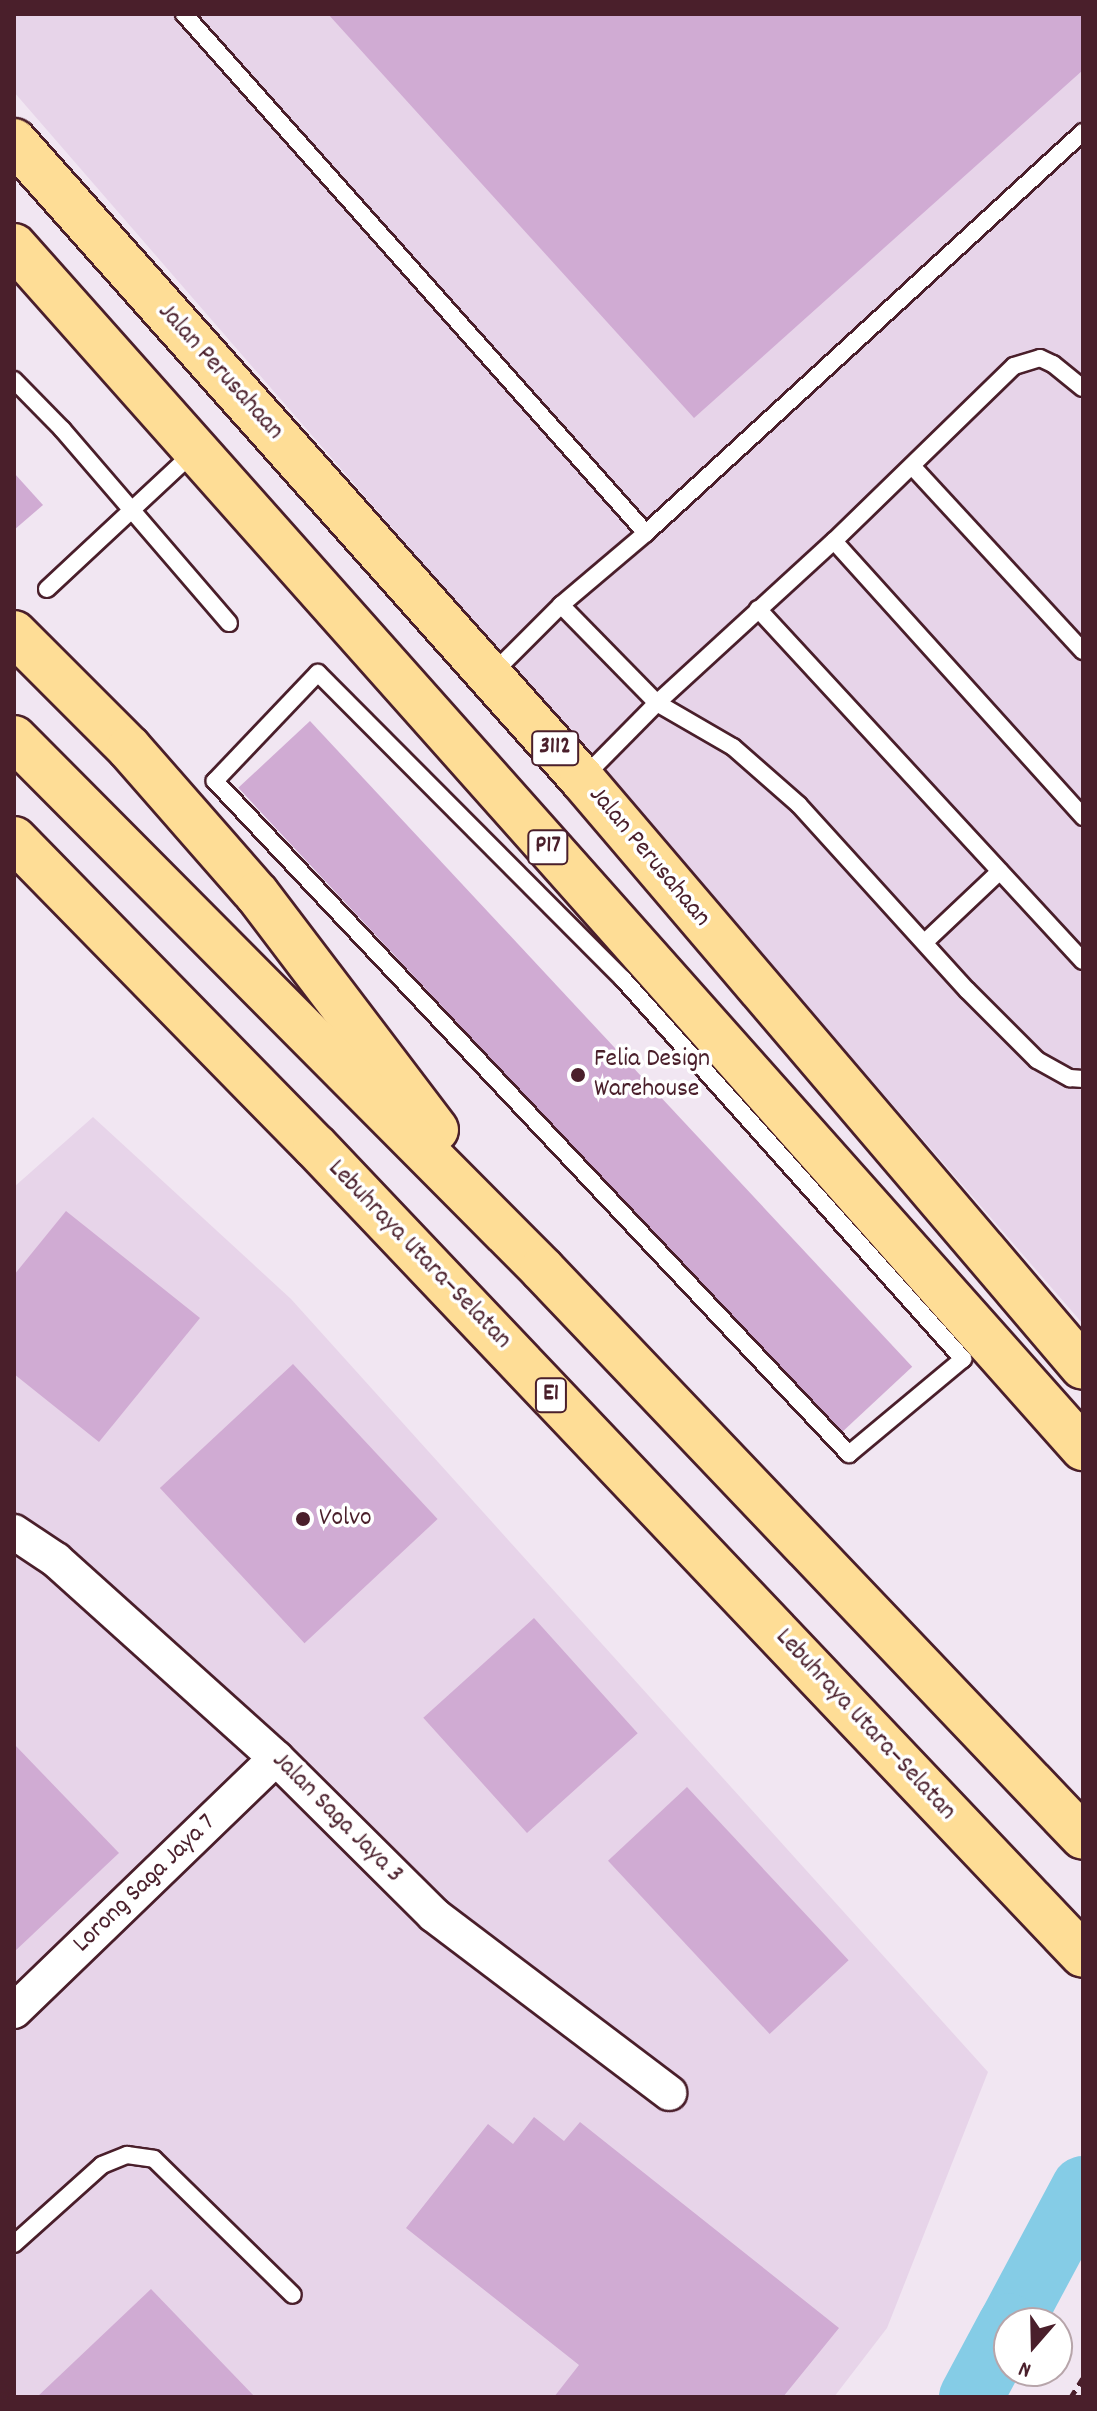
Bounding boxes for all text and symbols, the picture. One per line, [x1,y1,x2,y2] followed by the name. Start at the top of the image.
[150,297,290,447] street label: Jalan Perusahaan
[531,728,579,768] road number: 3112
[581,780,717,934] street label: Jalan Perusahaan
[526,827,570,867] road number: P17
[594,1044,710,1106] place label: Felia Design Warehouse
[569,1066,587,1084] marker: Felia Design Warehouse
[321,1154,517,1356] street label: Lebuhraya Utara–Selatan
[533,1375,569,1415] road number: E1
[319,1503,372,1535] place label: Volvo
[294,1510,312,1528] marker: Volvo
[768,1623,962,1827] street label: Lebuhraya Utara–Selatan
[265,1746,409,1890] street label: Jalan Saga Jaya 3
[67,1808,223,1960] street label: Lorong Saga Jaya 7
[993,2307,1073,2387] north arrow
[1015,2352,1036,2385] text: N

